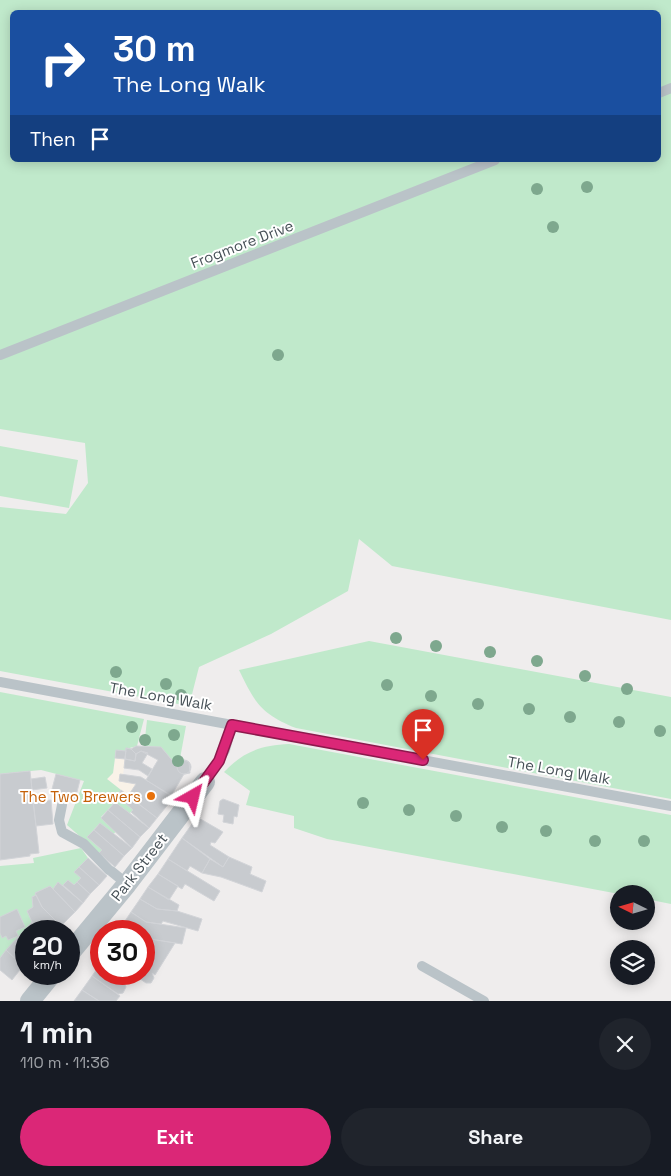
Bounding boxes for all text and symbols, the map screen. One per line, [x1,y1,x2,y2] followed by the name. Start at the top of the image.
[113,27,196,71] text: 30 m
[30,30,95,95] icon: right
[113,70,266,98] text: The Long Walk
[86,125,114,153] icon: arrive
[30,127,76,152] text: Then
[188,216,296,272] street label: Frogmore Drive
[108,678,214,714] street label: The Long Walk
[402,709,444,760] pin
[409,716,437,744] icon: arrive
[506,752,612,788] street label: The Long Walk
[166,770,218,822] position arrow
[20,787,141,806] place label: The Two Brewers
[145,790,157,802] marker: The Two Brewers
[107,829,171,905] street label: Park Street
[610,885,655,930] north arrow
[610,885,655,985] map controls
[90,920,155,985] speed limit sign: 30
[32,930,63,962] text: 20
[610,940,655,985] button: layers
[33,957,62,973] text: km/h
[20,1013,93,1052] text: 1 min
[599,1018,651,1070] button: close
[20,1052,110,1073] text: 110 m · 11:36
[20,1108,331,1166] button: Exit
[341,1108,651,1166] button: Share

